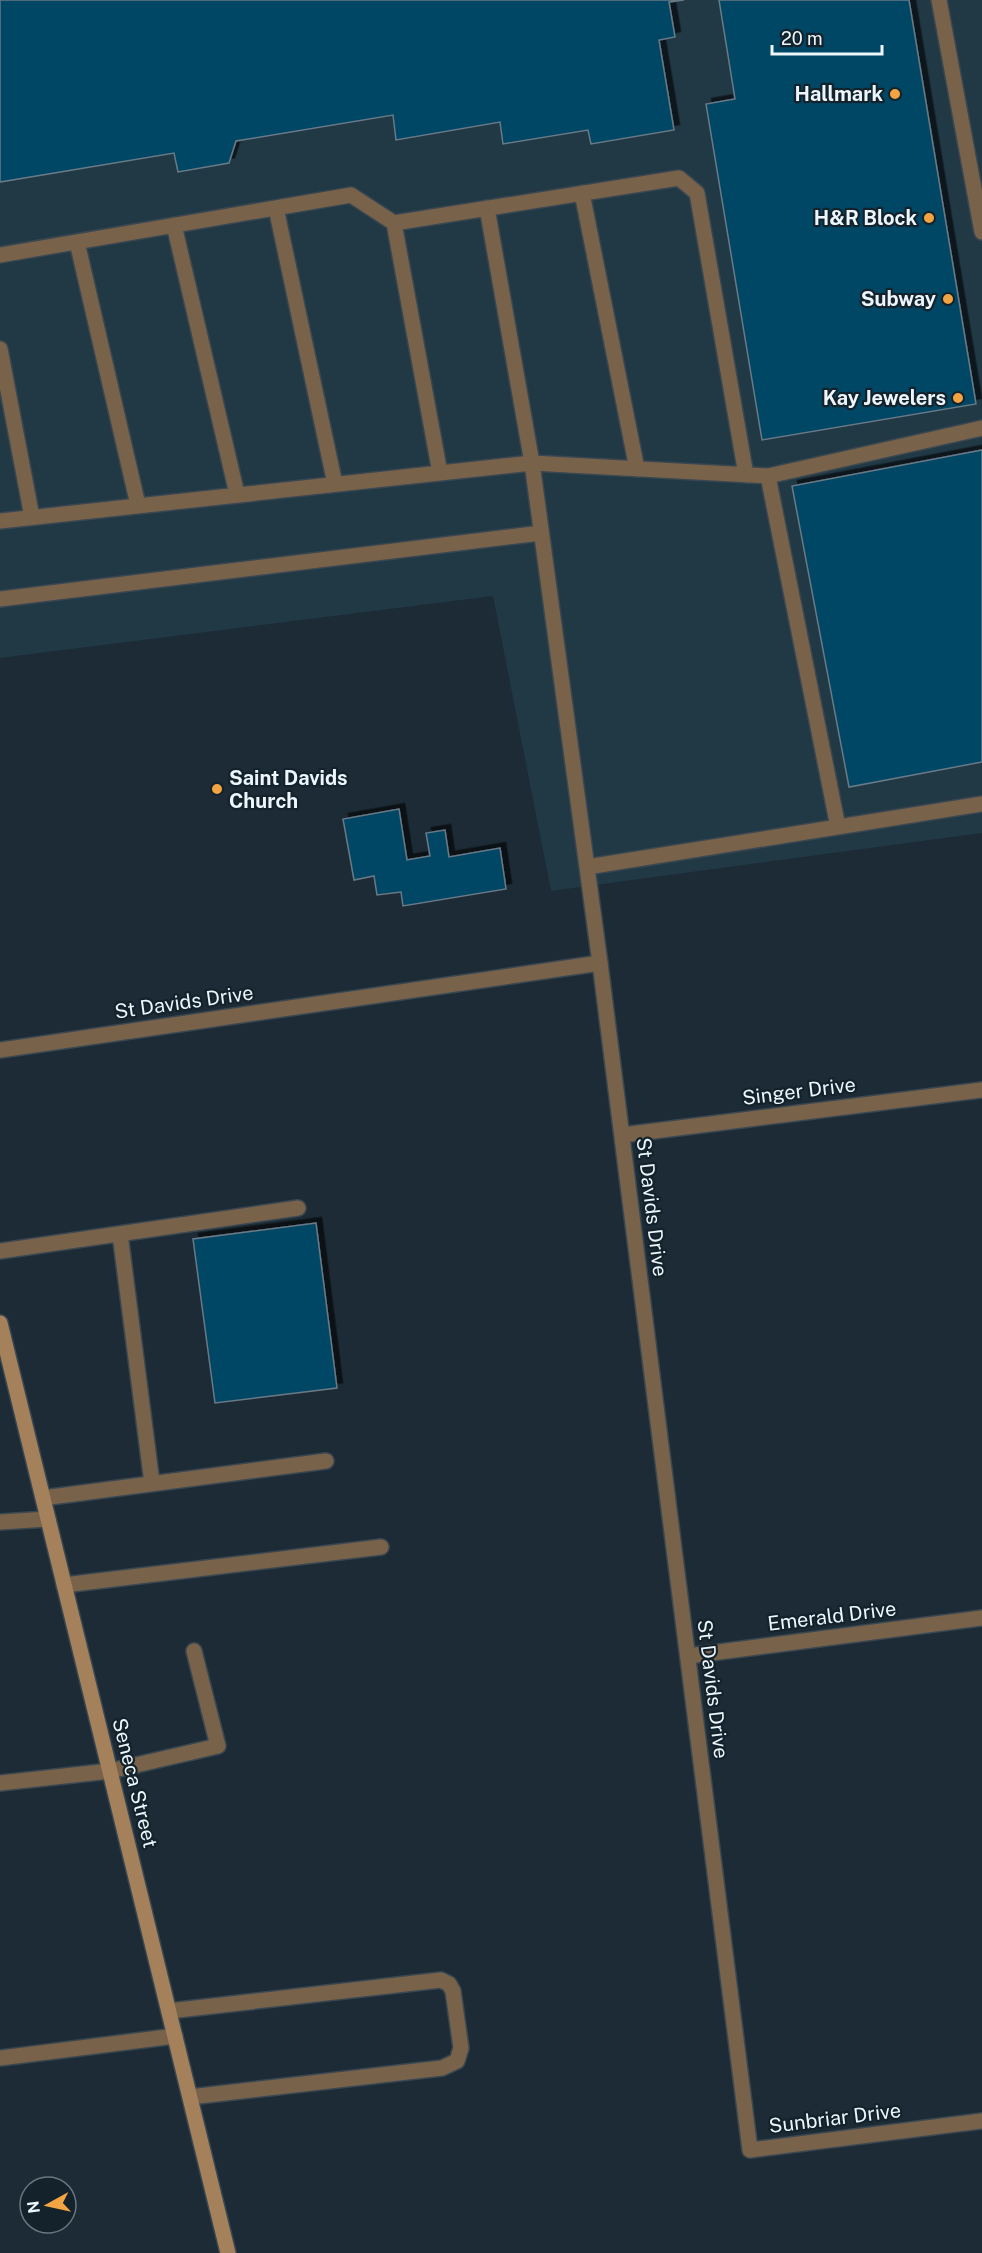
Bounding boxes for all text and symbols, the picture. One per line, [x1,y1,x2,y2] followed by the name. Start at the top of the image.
[772,18,882,56] scale bar
[781,28,823,49] text: 20 m
[795,82,883,106] place label: Hallmark
[888,87,902,101] marker: Hallmark
[814,206,917,230] place label: H&R Block
[922,211,936,225] marker: H&R Block
[861,287,936,311] place label: Subway
[941,292,955,306] marker: Subway
[823,386,946,410] place label: Kay Jewelers
[951,391,965,405] marker: Kay Jewelers
[229,766,348,813] place label: Saint Davids Church
[210,782,224,796] marker: Saint Davids Church
[113,980,255,1024] street label: St Davids Drive
[741,1072,857,1110] street label: Singer Drive
[632,1136,672,1278] street label: St Davids Drive
[766,1596,898,1636] street label: Emerald Drive
[693,1618,733,1760] street label: St Davids Drive
[107,1716,163,1850] street label: Seneca Street
[768,2098,902,2138] street label: Sunbriar Drive
[18,2175,78,2235] north arrow
[23,2199,44,2215] text: N

